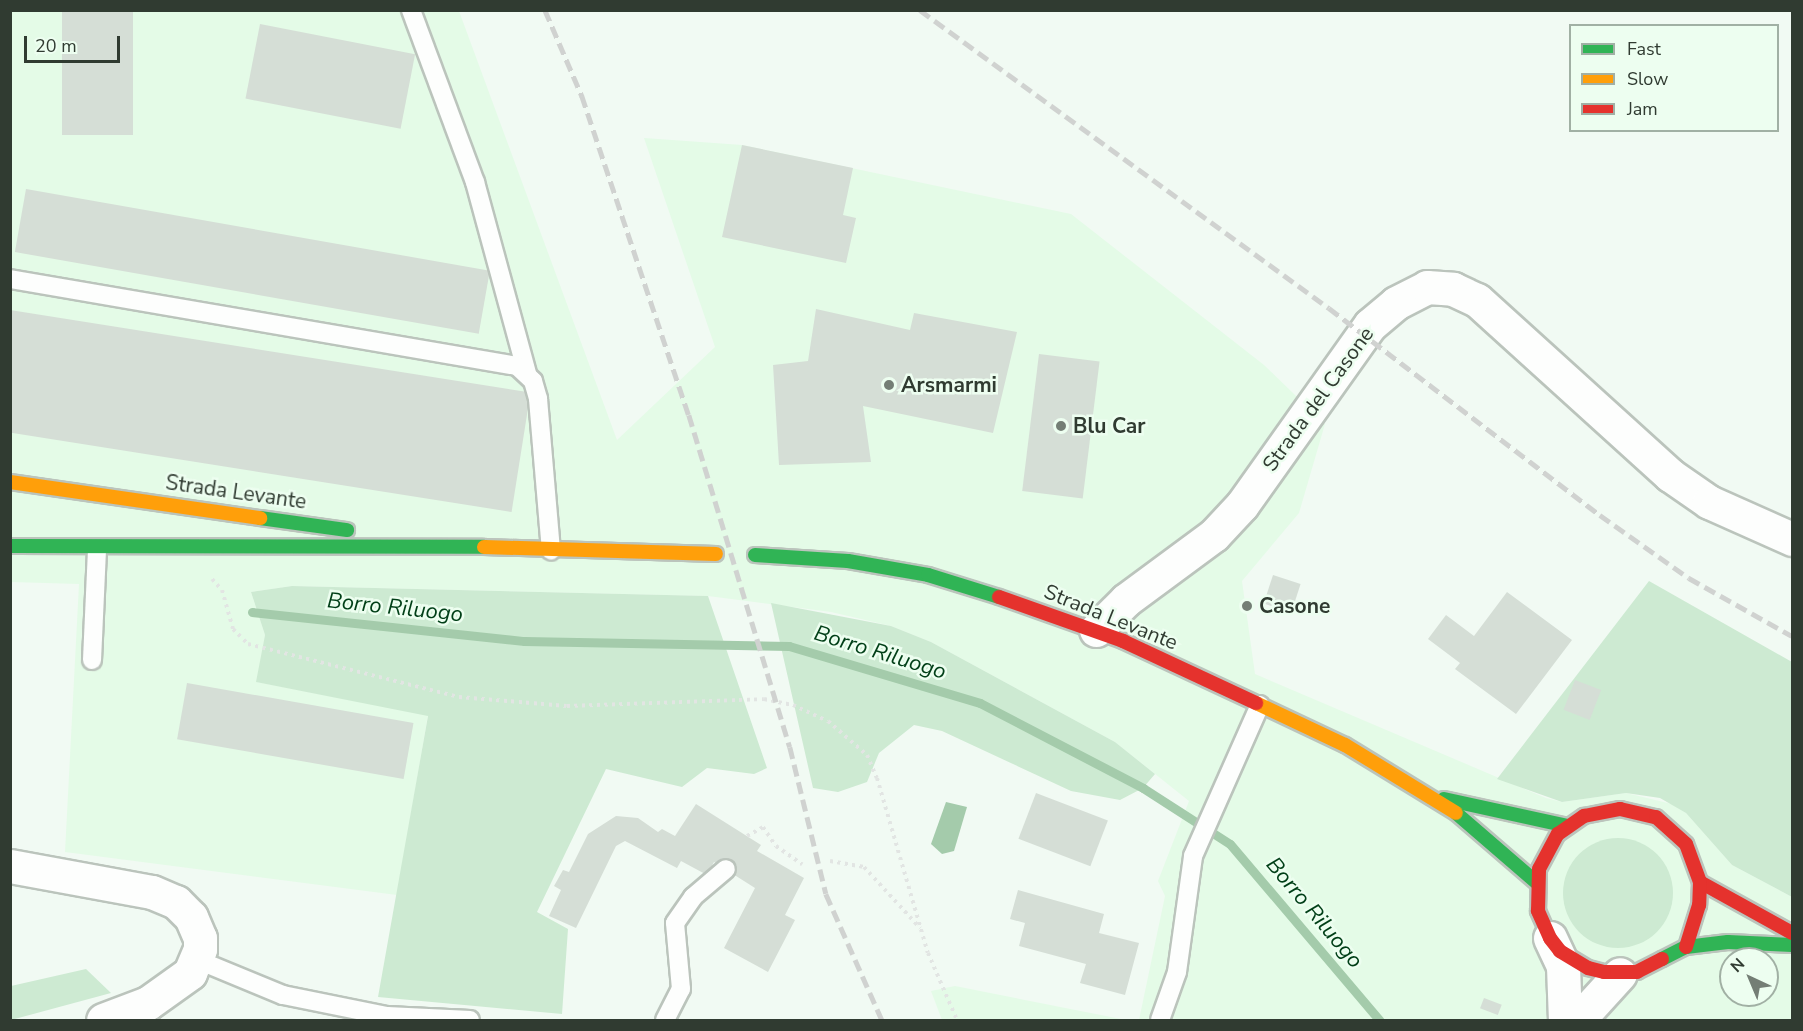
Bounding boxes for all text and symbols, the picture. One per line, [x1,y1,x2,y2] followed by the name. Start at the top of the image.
[27,24,123,62] scale bar
[1569,24,1779,132] legend
[35,34,77,58] text: 20 m
[1627,37,1661,61] text: Fast
[1627,67,1668,91] text: Slow
[1627,97,1658,121] text: Jam
[1257,322,1379,476] street label: Strada del Casone
[901,372,997,398] place label: Arsmarmi
[882,378,896,392] marker: Arsmarmi
[1073,413,1146,439] place label: Blu Car
[1054,419,1068,433] marker: Blu Car
[164,470,308,514] street label: Strada Levante
[1040,579,1182,655] street label: Strada Levante
[326,588,464,628] water label: Borro Riluogo
[1259,593,1330,619] place label: Casone
[1240,599,1254,613] marker: Casone
[811,620,949,686] water label: Borro Riluogo
[1260,852,1368,974] water label: Borro Riluogo
[1719,947,1779,1007] north arrow
[1726,953,1750,978] text: N

